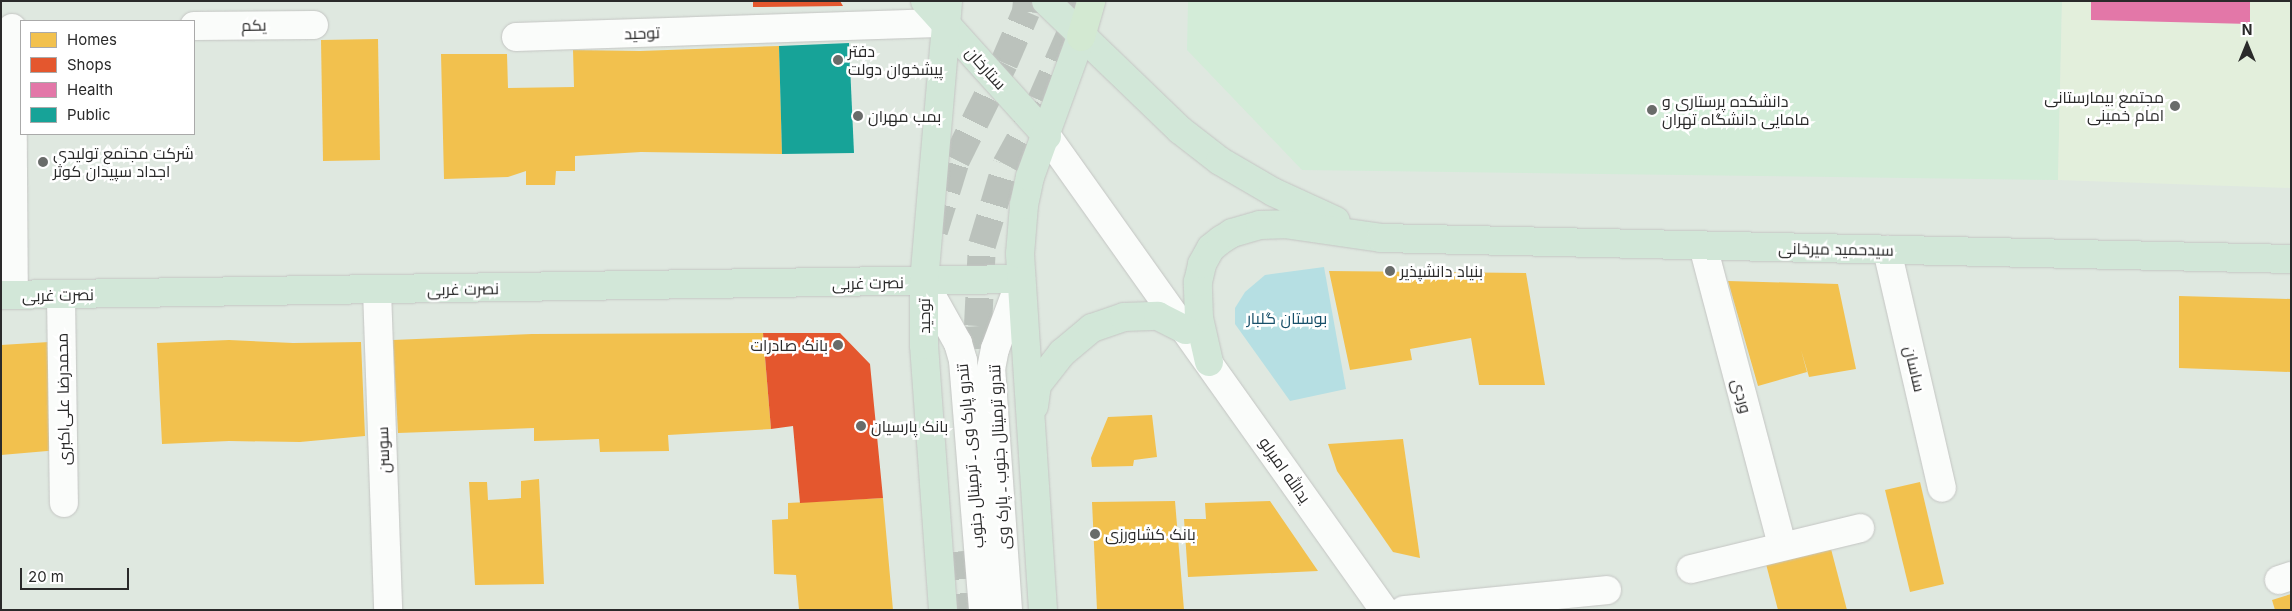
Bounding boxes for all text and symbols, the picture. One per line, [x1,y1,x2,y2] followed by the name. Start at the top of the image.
[241,15,267,35] street label: یکم
[20,20,195,135] legend
[2222,20,2272,70] north arrow
[2242,21,2252,38] text: N
[624,23,660,43] street label: توحید
[67,30,117,49] text: Homes
[848,41,943,79] place label: دفتر پیشخوان دولت
[962,43,1010,93] street label: ستارخان
[832,54,844,66] marker: دفتر پیشخوان دولت
[67,55,112,74] text: Shops
[67,80,113,99] text: Health
[2044,87,2164,125] place label: مجتمع بیمارستانی امام خمینی
[1662,91,1809,129] place label: دانشکده پرستاری و مامایی دانشگاه تهران
[2168,99,2182,113] marker: مجتمع بیمارستانی امام خمینی
[1646,104,1658,116] marker: دانشکده پرستاری و مامایی دانشگاه تهران
[67,105,110,124] text: Public
[868,106,941,126] place label: بمب مهران
[852,110,864,122] marker: بمب مهران
[53,143,194,181] place label: شرکت مجتمع تولیدی اجداد سپیدان کوثر
[37,156,49,168] marker: شرکت مجتمع تولیدی اجداد سپیدان کوثر
[1778,238,1894,260] street label: سیدحمید میرخانی
[1400,261,1483,281] place label: بنیاد دانشپذیر
[1384,265,1396,277] marker: بنیاد دانشپذیر
[832,273,904,293] street label: نصرت غربی
[427,279,499,299] street label: نصرت غربی
[22,285,94,305] street label: نصرت غربی
[914,298,934,334] street label: توحید
[1247,308,1327,328] park label: بوستان گلبار
[52,333,74,465] street label: محمدرضا علی‌اکبری
[750,335,828,355] place label: بانک صادرات
[832,339,844,351] marker: بانک صادرات
[1900,344,1930,394] street label: ساسان
[952,363,988,549] street label: تندرو پارک وی ـ ترمینال جنوب
[985,364,1013,550] street label: تندرو ترمینال جنوب ـ پارک وی
[1728,377,1756,415] street label: وردی
[871,416,948,436] place label: بانک پارسیان
[855,420,867,432] marker: بانک پارسیان
[373,426,393,474] street label: سوسن
[1255,433,1315,507] street label: یدالله امیرلو
[1105,524,1196,544] place label: بانک کشاورزی
[1089,528,1101,540] marker: بانک کشاورزی
[22,558,131,590] scale bar
[28,567,64,586] text: 20 m

